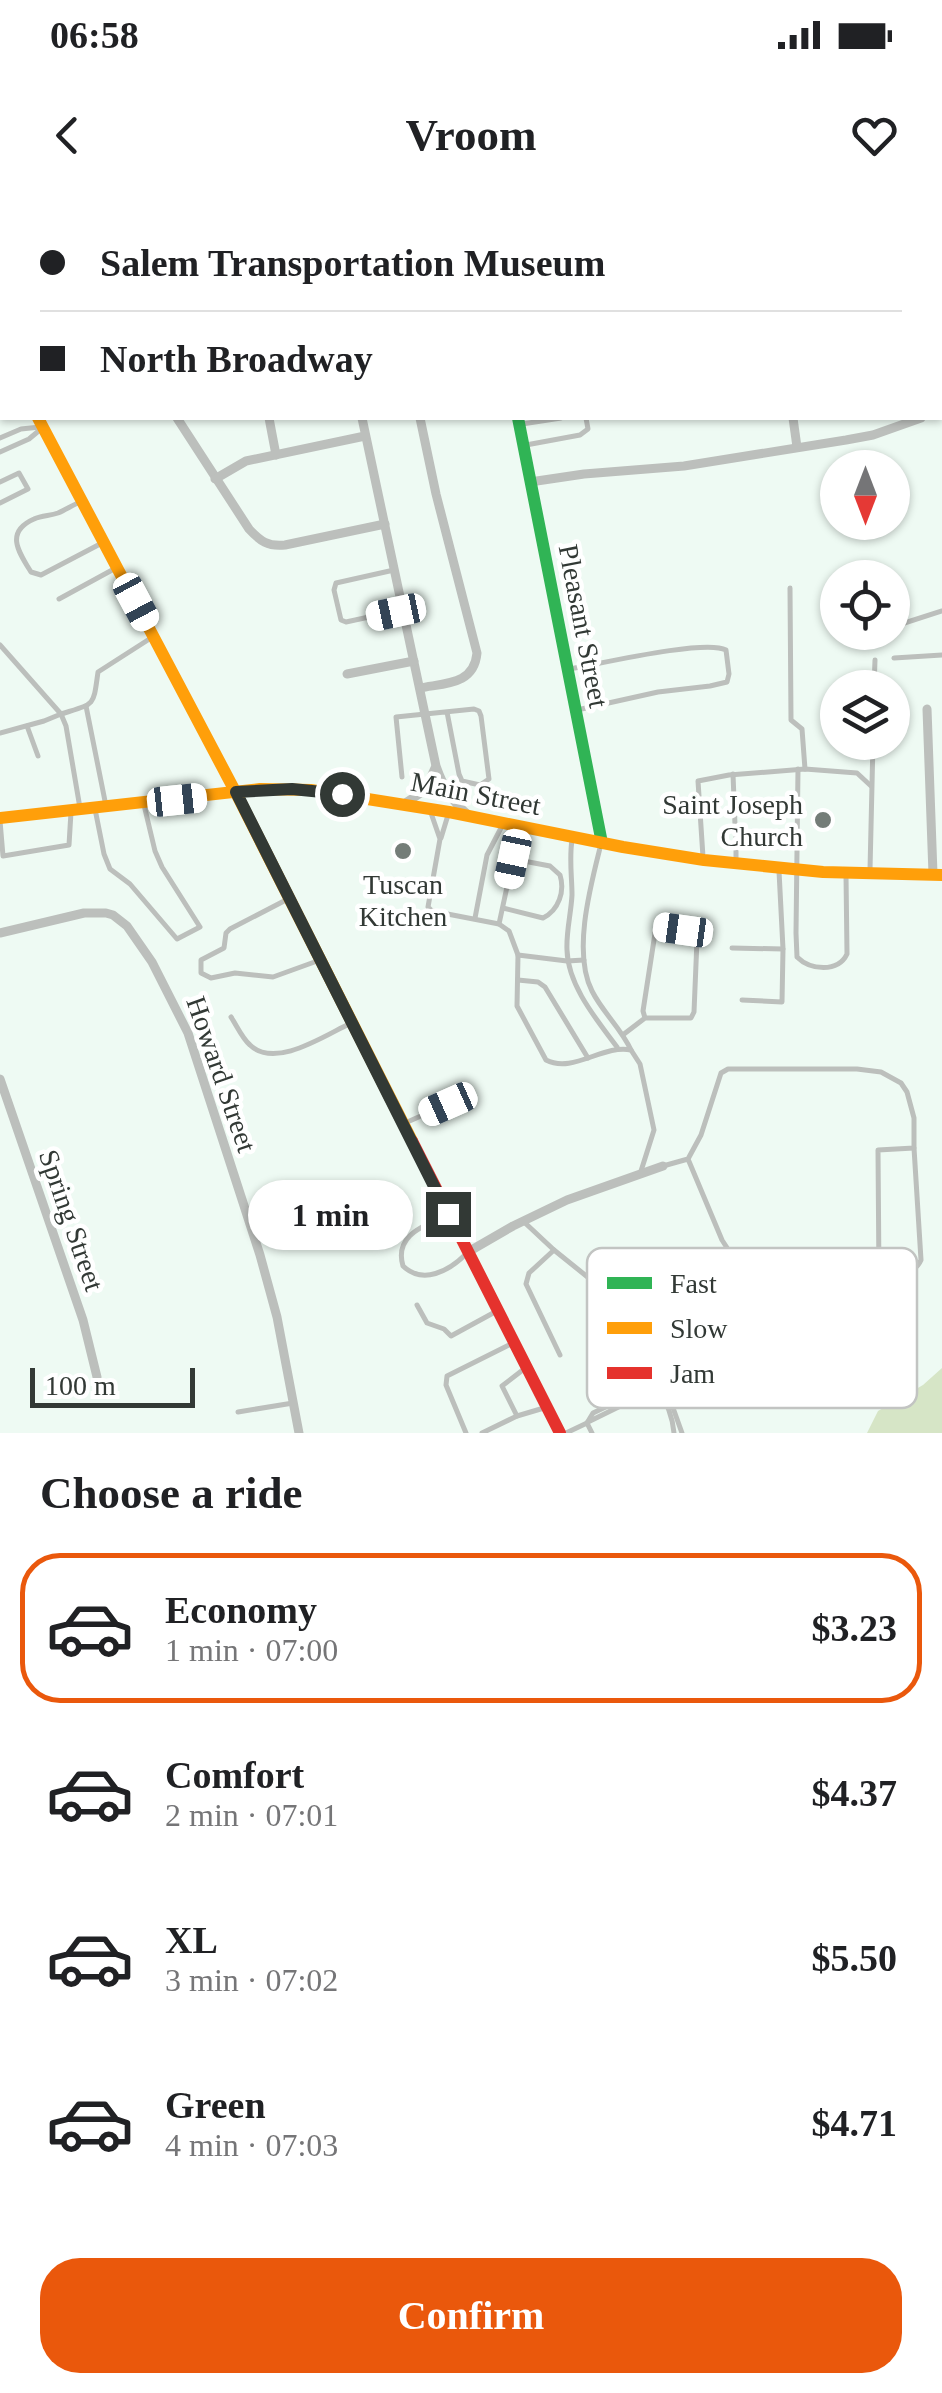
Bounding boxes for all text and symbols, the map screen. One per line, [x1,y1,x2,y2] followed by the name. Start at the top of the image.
[50,14,139,56] text: 06:58
[40,108,95,163] icon: back
[847,108,902,163] icon: heart
[406,110,536,160] text: Vroom
[100,242,605,284] text: Salem Transportation Museum
[100,338,373,380] text: North Broadway
[820,450,910,540] north arrow
[820,450,910,760] map controls
[552,542,615,711] street label: Pleasant Street
[820,560,910,650] button: locate
[109,568,163,636] car
[364,591,428,633] car
[820,670,910,760] button: layers
[408,766,544,821] street label: Main Street
[320,772,365,817] route start
[146,782,208,818] car
[662,789,803,852] place label: Saint Joseph Church
[812,809,834,831] marker: Saint Joseph Church
[492,827,534,891] car
[392,840,414,862] marker: Tuscan Kitchen
[359,869,447,932] place label: Tuscan Kitchen
[651,911,715,949] car
[180,992,263,1156] street label: Howard Street
[414,1078,482,1130] car
[33,1146,110,1295] street label: Spring Street
[248,1179,413,1249] callout: 1 min
[426,1192,471,1237] route end
[292,1197,369,1233] text: 1 min
[587,1248,917,1408] legend
[670,1268,717,1299] text: Fast
[670,1313,728,1344] text: Slow
[670,1358,715,1389] text: Jam
[30,1363,195,1408] scale bar
[45,1370,116,1401] text: 100 m
[40,1468,303,1518] text: Choose a ride
[45,1583,135,1673] icon: car
[165,1589,317,1631] text: Economy
[812,1607,897,1649] text: $3.23
[165,1632,338,1668] text: 1 min · 07:00
[45,1748,135,1838] icon: car
[165,1754,304,1796] text: Comfort
[812,1772,897,1814] text: $4.37
[165,1797,338,1833] text: 2 min · 07:01
[45,1913,135,2003] icon: car
[165,1919,218,1961] text: XL
[812,1937,897,1979] text: $5.50
[165,1962,338,1998] text: 3 min · 07:02
[45,2078,135,2168] icon: car
[165,2084,266,2126] text: Green
[812,2102,897,2144] text: $4.71
[165,2127,338,2163] text: 4 min · 07:03
[40,2258,902,2373] button: Confirm

